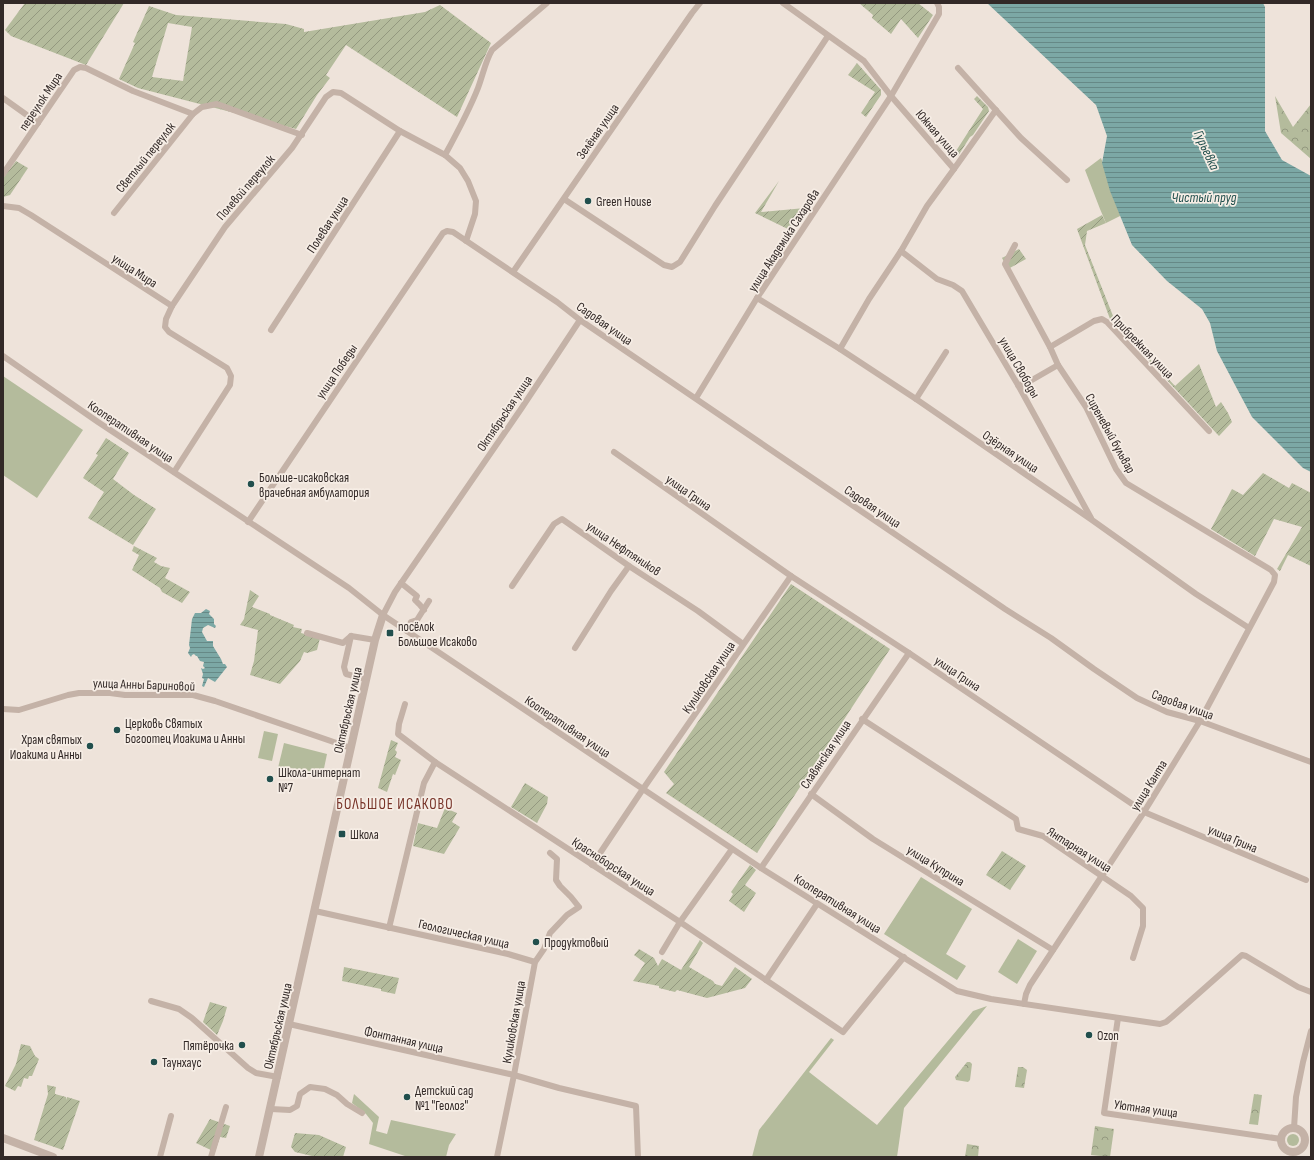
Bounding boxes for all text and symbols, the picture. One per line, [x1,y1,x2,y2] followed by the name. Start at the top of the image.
[16,69,66,134] street label: переулок Мира
[573,101,623,162] street label: Зелёная улица
[912,106,963,161] street label: Южная улица
[113,119,179,196] street label: Светлый переулок
[1190,127,1223,173] water label: Гурьевка
[213,152,279,224] street label: Полевой переулок
[745,186,823,295] street label: улица Академика Сахарова
[1172,189,1237,206] water label: Чистый пруд
[303,193,352,256] street label: Полевая улица
[596,194,651,210] place label: Green House
[583,196,593,206] marker: Green House
[109,250,160,291] street label: улица Мира
[573,299,636,349] street label: Садовая улица
[1108,311,1177,382] street label: Прибрежная улица
[995,334,1043,401] street label: улица Свободы
[313,341,361,402] street label: улица Победы
[474,373,536,455] street label: Октябрьская улица
[1082,391,1139,476] street label: Сиреневый бульвар
[85,397,176,466] street label: Кооперативная улица
[979,427,1042,477] street label: Озёрная улица
[259,470,369,501] place label: Больше-исаковская врачебная амбулатория
[662,471,714,514] street label: улица Грина
[246,479,256,489] marker: Больше-исаковская врачебная амбулатория
[841,482,904,532] street label: Садовая улица
[583,518,664,580] street label: улица Нефтяников
[398,619,477,650] place label: посёлок Большое Исаково
[385,628,395,638] marker: посёлок Большое Исаково
[679,638,739,717] street label: Куликовская улица
[931,653,984,695] street label: улица Грина
[330,666,366,755] street label: Октябрьская улица
[93,675,195,695] street label: улица Анны Бариновой
[1149,686,1216,724] street label: Садовая улица
[522,692,613,761] street label: Кооперативная улица
[125,716,245,747] place label: Церковь Святых Богоотец Иоакима и Анны
[797,717,855,792] street label: Славянская улица
[112,725,122,735] marker: Церковь Святых Богоотец Иоакима и Анны
[10,732,82,763] place label: Храм святых Иоакима и Анны
[85,741,95,751] marker: Храм святых Иоакима и Анны
[1127,757,1171,814] street label: улица Канта
[278,765,360,796] place label: Школа-интернат №7
[265,774,275,784] marker: Школа-интернат №7
[336,795,454,814] district label: БОЛЬШОЕ ИСАКОВО
[1205,821,1260,857] street label: улица Грина
[1044,824,1115,876] street label: Янтарная улица
[350,827,379,843] place label: Школа
[337,829,347,839] marker: Школа
[569,834,658,900] street label: Красноборская улица
[904,842,967,890] street label: улица Куприна
[791,871,884,937] street label: Кооперативная улица
[417,916,511,952] street label: Геологическая улица
[544,935,609,951] place label: Продуктовый
[531,937,541,947] marker: Продуктовый
[499,980,529,1065] street label: Куликовская улица
[260,982,296,1071] street label: Октябрьская улица
[363,1023,445,1057] street label: Фонтанная улица
[1097,1028,1119,1044] place label: Ozon
[1084,1030,1094,1040] marker: Ozon
[183,1038,234,1054] place label: Пятёрочка
[237,1040,247,1050] marker: Пятёрочка
[162,1055,202,1071] place label: Таунхаус
[149,1057,159,1067] marker: Таунхаус
[415,1083,473,1114] place label: Детский сад №1 "Геолог"
[402,1092,412,1102] marker: Детский сад №1 "Геолог"
[1113,1097,1179,1121] street label: Уютная улица

